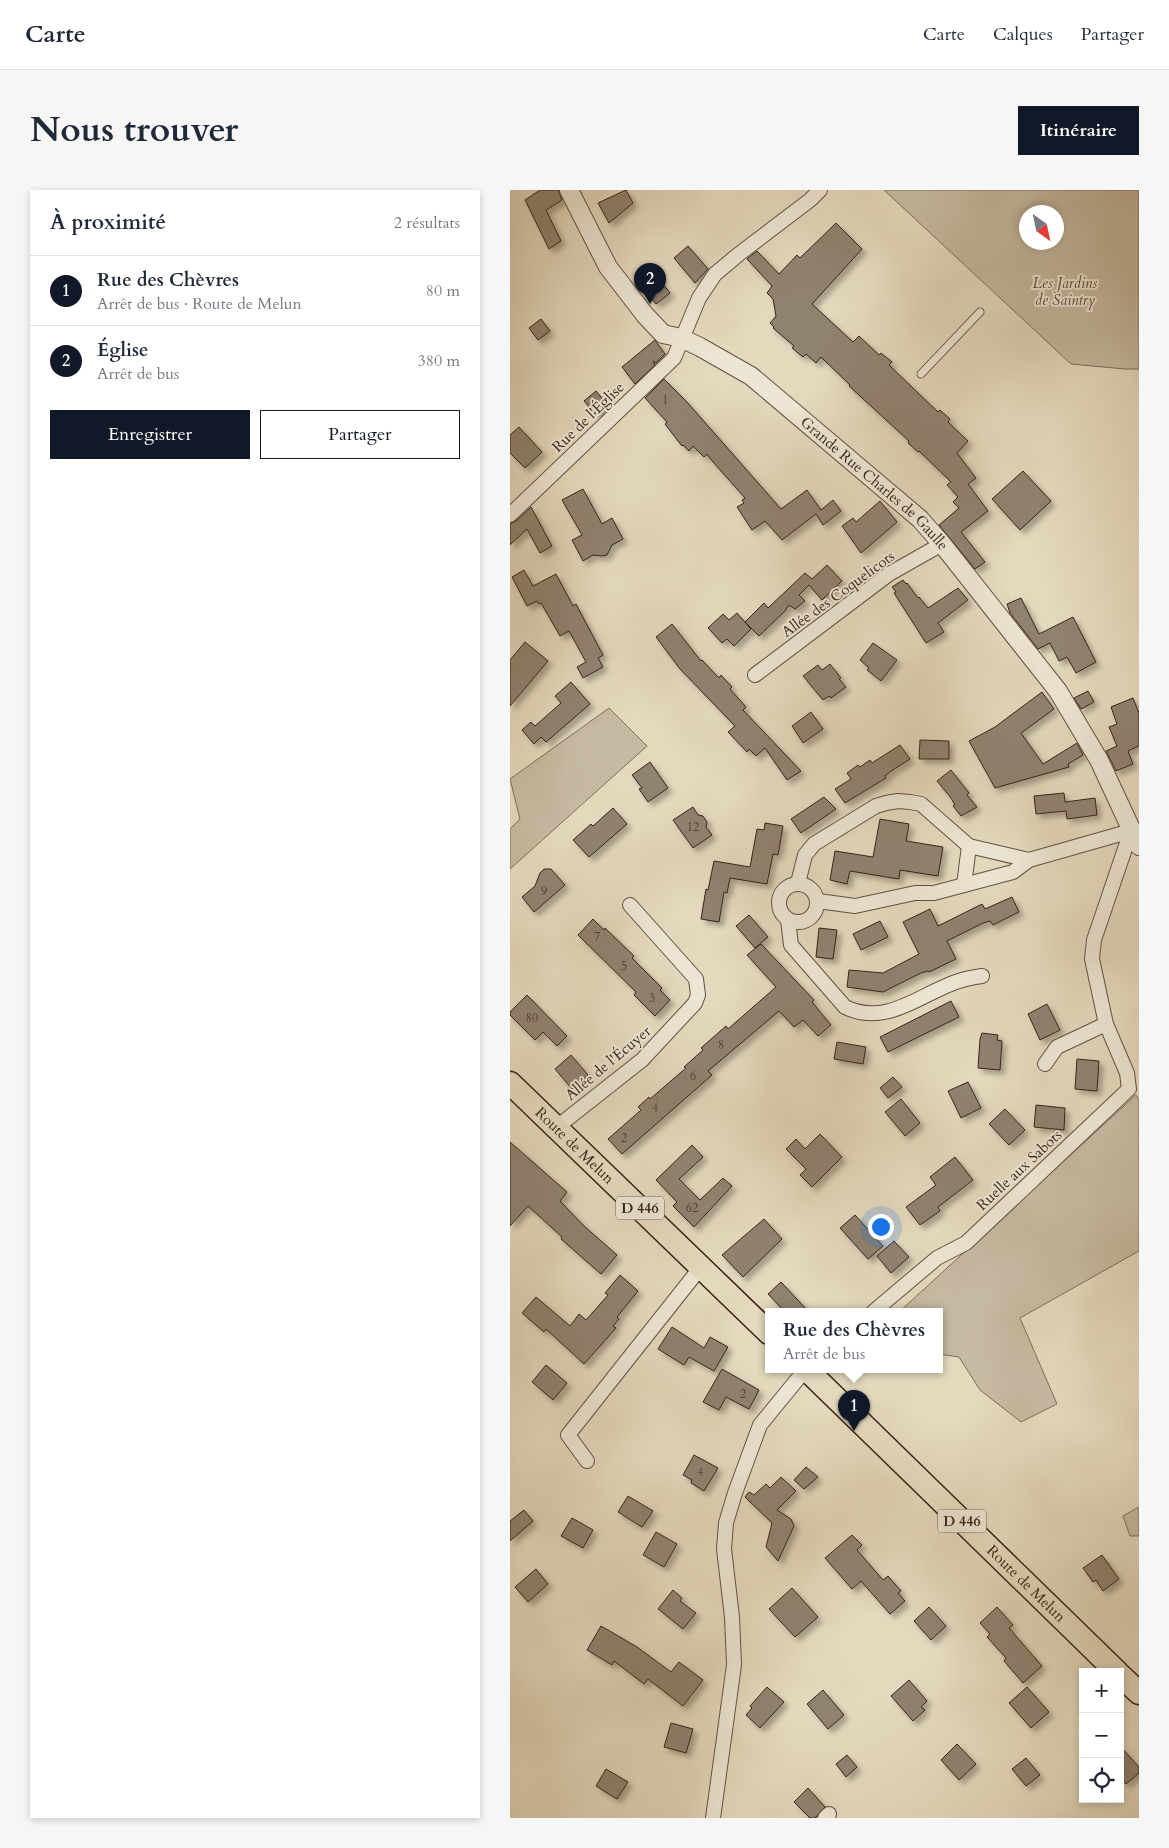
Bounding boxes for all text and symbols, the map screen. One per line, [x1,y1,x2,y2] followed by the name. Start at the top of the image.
[25,18,86,51] text: Carte
[923,22,965,47] text: Carte
[993,22,1053,47] text: Calques
[1081,22,1144,47] text: Partager
[30,106,238,154] text: Nous trouver
[1018,106,1139,155] button: Itinéraire
[1019,205,1064,250] north arrow
[50,208,166,237] text: À proximité
[394,212,460,234] text: 2 résultats
[634,263,666,304] pin: 2
[97,267,239,293] text: Rue des Chèvres
[1033,273,1097,310] park label: Les Jardins de Saintry
[62,280,70,302] text: 1
[426,280,460,302] text: 80 m
[97,293,302,315] text: Arrêt de bus · Route de Melun
[97,337,149,363] text: Église
[62,350,70,372] text: 2
[418,350,460,372] text: 380 m
[97,363,179,385] text: Arrêt de bus
[548,377,629,457] street label: Rue de l'Église
[662,392,668,408] house number: 1
[50,410,250,459] button: Enregistrer
[260,410,460,459] button: Partager
[796,412,953,554] street label: Grande Rue Charles de Gaulle
[777,546,899,642] street label: Allée des Coquelicots
[687,819,699,835] house number: 12
[541,883,547,899] house number: 9
[594,929,600,945] house number: 7
[621,958,627,974] house number: 5
[649,990,655,1006] house number: 3
[526,1010,538,1026] house number: 80
[561,1021,656,1105] street label: Allée de l'Écuyer
[718,1037,724,1053] house number: 8
[690,1068,696,1084] house number: 6
[652,1100,658,1116] house number: 4
[531,1103,619,1189] street label: Route de Melun
[972,1125,1066,1215] street label: Ruelle aux Sabots
[621,1130,627,1146] house number: 2
[616,1196,664,1220] road number: D 446
[686,1200,698,1216] house number: 62
[868,1214,894,1240] your location
[765,1308,943,1373] popup
[783,1317,925,1343] text: Rue des Chèvres
[783,1343,865,1365] text: Arrêt de bus
[740,1386,746,1402] house number: 2
[838,1390,870,1431] pin: 1
[697,1464,703,1480] house number: 4
[938,1510,986,1532] road number: D 446
[982,1541,1070,1627] street label: Route de Melun
[1079,1668,1124,1803] map controls
[1079,1668,1124,1713] button: +
[1079,1713,1124,1758] button: −
[1079,1758,1124,1803] button: locate

